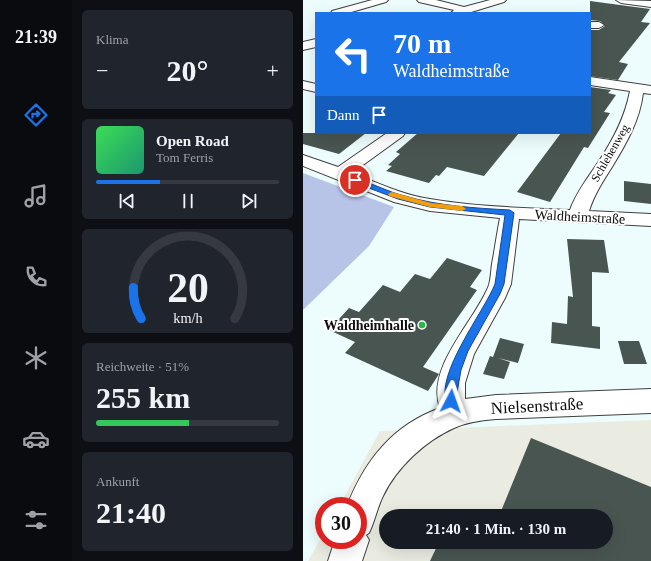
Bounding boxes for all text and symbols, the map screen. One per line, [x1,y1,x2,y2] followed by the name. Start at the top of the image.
[15,27,57,47] text: 21:39
[327,28,379,80] icon: left
[393,28,451,59] text: 70 m
[96,32,129,47] text: Klima
[167,54,209,87] text: 20°
[96,58,108,83] text: −
[267,58,279,83] text: +
[393,61,510,81] text: Waldheimstraße
[22,101,50,129] icon: directions
[368,104,390,126] icon: arrive
[327,107,360,123] text: Dann
[588,122,632,184] street label: Schlehenweg
[156,133,229,149] text: Open Road
[156,150,213,165] text: Tom Ferris
[338,163,372,197] pin
[344,169,366,191] icon: arrive
[22,182,50,210] icon: music
[116,190,138,212] icon: previous
[177,190,199,212] icon: pause
[238,190,260,212] icon: next
[534,207,626,227] street label: Waldheimstraße
[22,263,50,291] icon: phone
[167,264,208,310] text: 20
[173,309,202,325] text: km/h
[324,318,414,333] place label: Waldheimhalle
[417,320,427,330] marker: Waldheimhalle
[22,344,50,372] icon: climate
[96,359,189,374] text: Reichweite · 51%
[430,380,472,422] position arrow
[96,381,190,414] text: 255 km
[490,394,584,418] street label: Nielsenstraße
[22,425,50,453] icon: car
[96,474,139,489] text: Ankunft
[96,496,166,529] text: 21:40
[315,497,367,549] speed limit sign: 30
[22,506,50,534] icon: filters
[426,521,566,537] text: 21:40 · 1 Min. · 130 m

